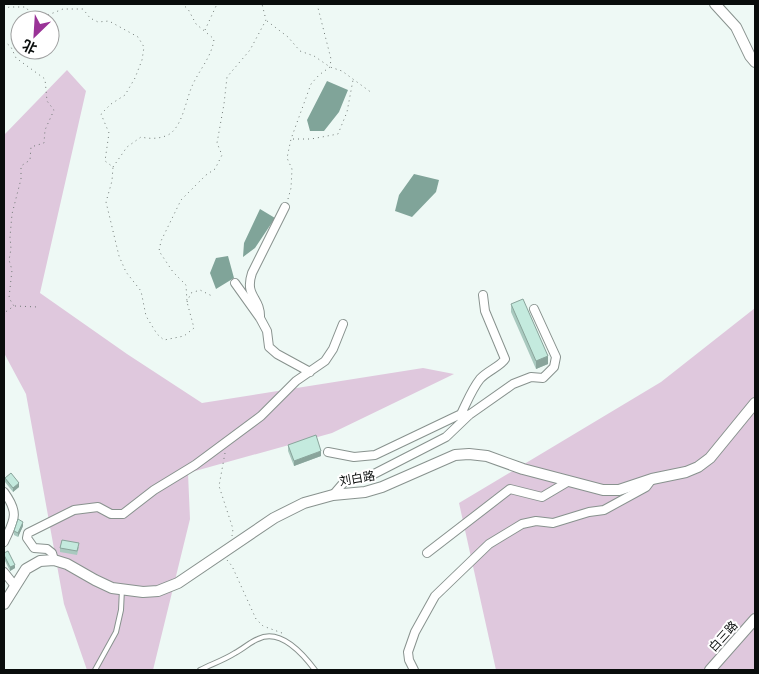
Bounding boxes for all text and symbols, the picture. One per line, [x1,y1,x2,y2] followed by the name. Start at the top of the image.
[10,10,60,60] north arrow
[19,36,40,58] text: 北
[338,467,376,489] street label: 刘白路
[705,618,741,654] street label: 白三路

